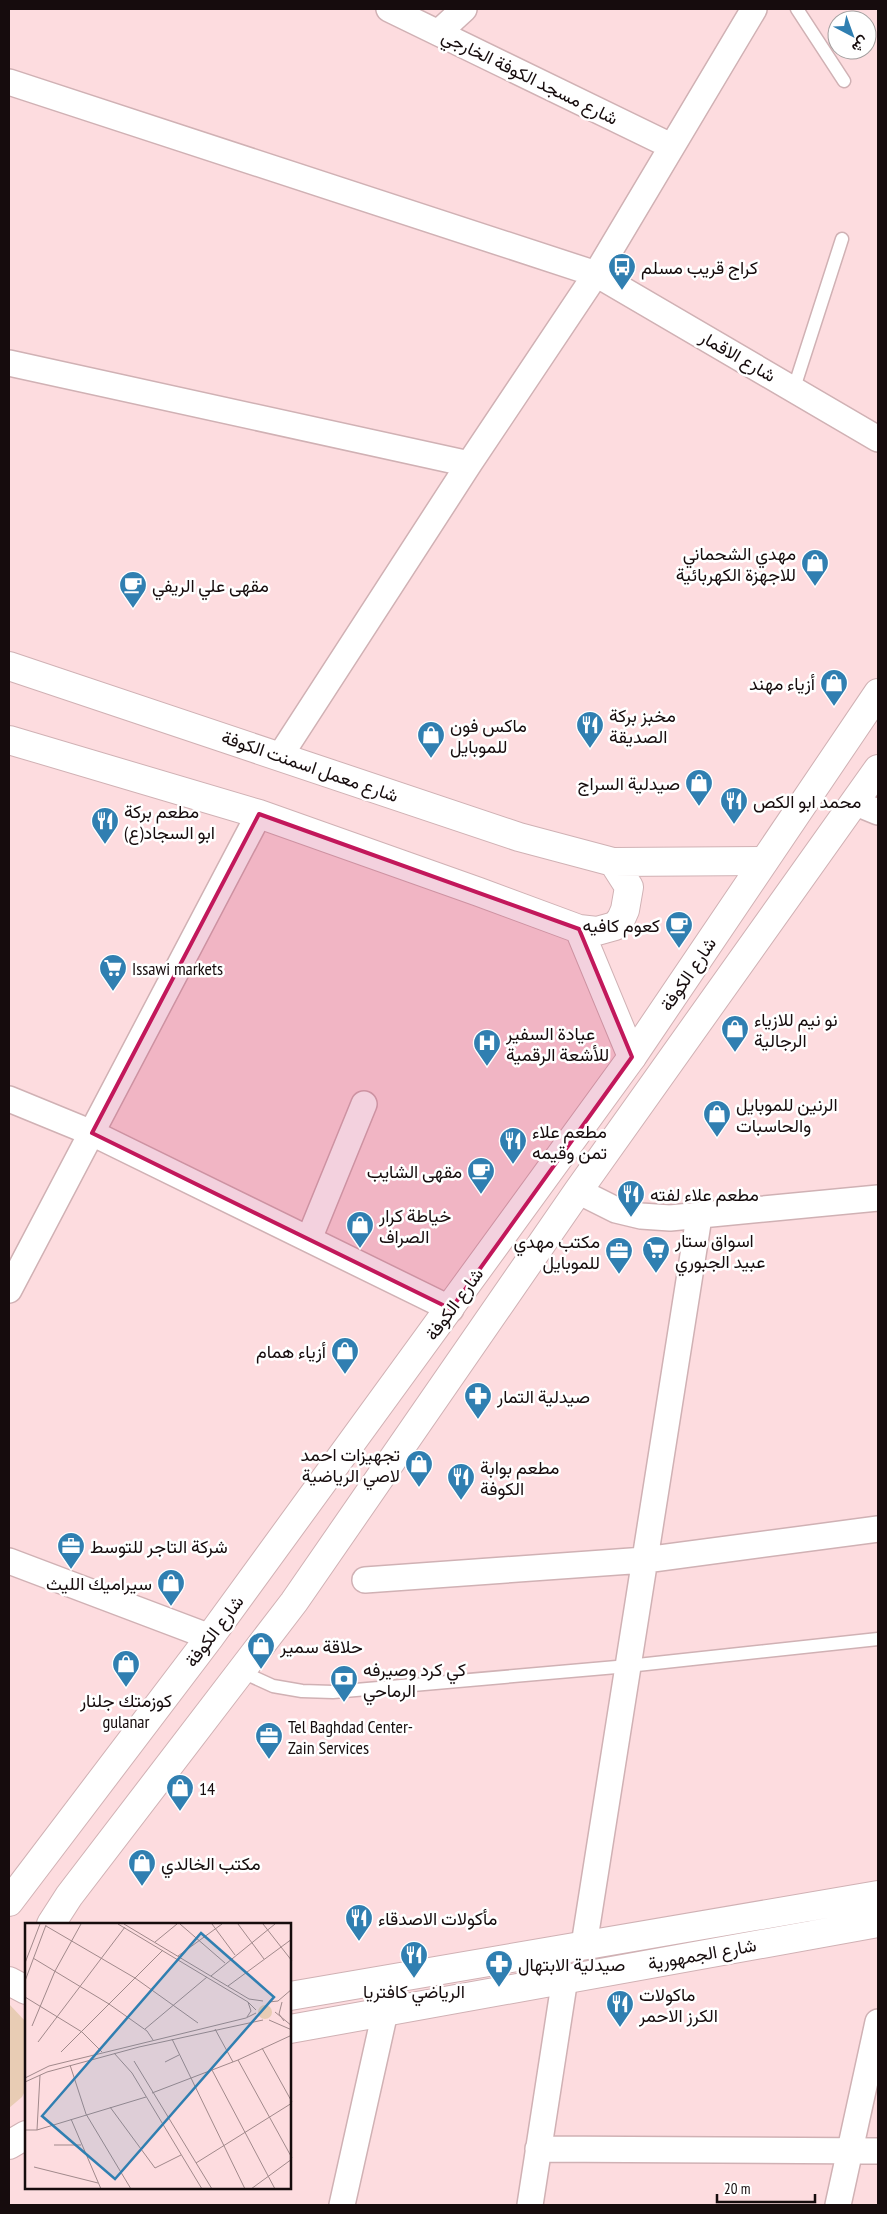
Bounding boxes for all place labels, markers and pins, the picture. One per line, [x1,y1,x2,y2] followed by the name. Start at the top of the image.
[607,252,637,291] bus stop icon: كراج قريب مسلم
[641,256,758,280] place label: كراج قريب مسلم
[676,542,796,586] place label: مهدي الشحماني للاجهزة الكهربائية
[800,548,830,587] shop icon: مهدي الشحماني للاجهزة الكهربائية
[118,570,148,609] cafe icon: مقهى علي الريفي
[152,574,269,601] place label: مقهى علي الريفي
[819,668,849,707] shop icon: أزياء مهند
[749,672,815,695] place label: أزياء مهند
[609,704,676,748] place label: مخبز بركة الصديقة
[575,710,605,749] restaurant icon: مخبز بركة الصديقة
[450,714,527,758] place label: ماكس فون للموبايل
[416,720,446,759] shop icon: ماكس فون للموبايل
[684,768,714,807] shop icon: صيدلية السراج
[577,772,680,796] place label: صيدلية السراج
[719,786,749,825] restaurant icon: محمد ابو الكص
[753,790,861,813] place label: محمد ابو الكص
[124,800,215,845] place label: مطعم بركة ابو السجاد(ع)
[90,806,120,845] restaurant icon: مطعم بركة ابو السجاد(ع)
[664,910,694,949] cafe icon: كعوم كافيه
[582,914,660,938] place label: كعوم كافيه
[98,953,128,992] supermarket icon: Issawi markets
[132,957,223,980] place label: Issawi markets
[754,1008,838,1052] place label: نو نيم للازياء الرجالية
[720,1014,750,1053] shop icon: نو نيم للازياء الرجالية
[505,1022,609,1066] place label: عيادة السفير للأشعة الرقمية
[472,1028,502,1067] hospital icon: عيادة السفير للأشعة الرقمية
[736,1093,838,1137] place label: الرنين للموبايل والحاسبات
[702,1099,732,1138] shop icon: الرنين للموبايل والحاسبات
[532,1120,607,1164] place label: مطعم علاء تمن وقيمه
[498,1126,528,1165] restaurant icon: مطعم علاء تمن وقيمه
[466,1156,496,1195] cafe icon: مقهى الشايب
[367,1160,462,1183] place label: مقهى الشايب
[616,1179,646,1218] restaurant icon: مطعم علاء لفته
[650,1183,759,1207] place label: مطعم علاء لفته
[378,1204,451,1248] place label: خياطة كرار الصراف
[345,1210,375,1249] shop icon: خياطة كرار الصراف
[674,1229,765,1277] place label: اسواق ستار عبيد الجبوري
[513,1230,600,1274] place label: مكتب مهدي للموبايل
[641,1235,671,1274] supermarket icon: اسواق ستار عبيد الجبوري
[604,1236,634,1275] office icon: مكتب مهدي للموبايل
[330,1336,360,1375] shop icon: أزياء همام
[256,1340,326,1364] place label: أزياء همام
[463,1381,493,1420] pharmacy icon: صيدلية التمار
[496,1385,590,1408] place label: صيدلية التمار
[301,1443,400,1491] place label: تجهيزات احمد لاصي الرياضية
[404,1449,434,1488] shop icon: تجهيزات احمد لاصي الرياضية
[480,1456,559,1500] place label: مطعم بوابة الكوفة
[446,1462,476,1501] restaurant icon: مطعم بوابة الكوفة
[56,1531,86,1570] office icon: شركة التاجر للتوسط
[90,1535,228,1558] place label: شركة التاجر للتوسط
[156,1568,186,1607] shop icon: سيراميك الليث
[46,1572,152,1595] place label: سيراميك الليث
[246,1631,276,1670] shop icon: حلاقة سمير
[279,1635,363,1658] place label: حلاقة سمير
[111,1649,141,1688] shop icon: كوزمتك جلنار gulanar
[363,1658,466,1706] place label: كي كرد وصيرفه الرماحي
[329,1664,359,1703] bank icon: كي كرد وصيرفه الرماحي
[79,1689,172,1733] place label: كوزمتك جلنار gulanar
[288,1715,413,1759] place label: Tel Baghdad Center- Zain Services
[254,1721,284,1760] office icon: Tel Baghdad Center- Zain Services
[165,1773,195,1812] shop icon: 14
[199,1777,215,1800] place label: 14
[127,1848,157,1887] shop icon: مكتب الخالدي
[161,1852,261,1879] place label: مكتب الخالدي
[344,1903,374,1942] restaurant icon: مأكولات الاصدقاء
[378,1907,497,1930] place label: مأكولات الاصدقاء
[399,1940,429,1979] restaurant icon: الرياضي كافتريا
[484,1949,514,1988] pharmacy icon: صيدلية الابتهال
[518,1953,625,1976] place label: صيدلية الابتهال
[363,1980,465,2007] place label: الرياضي كافتريا
[638,1983,718,2027] place label: ماكولات الكرز الاحمر
[605,1989,635,2028] restaurant icon: ماكولات الكرز الاحمر

